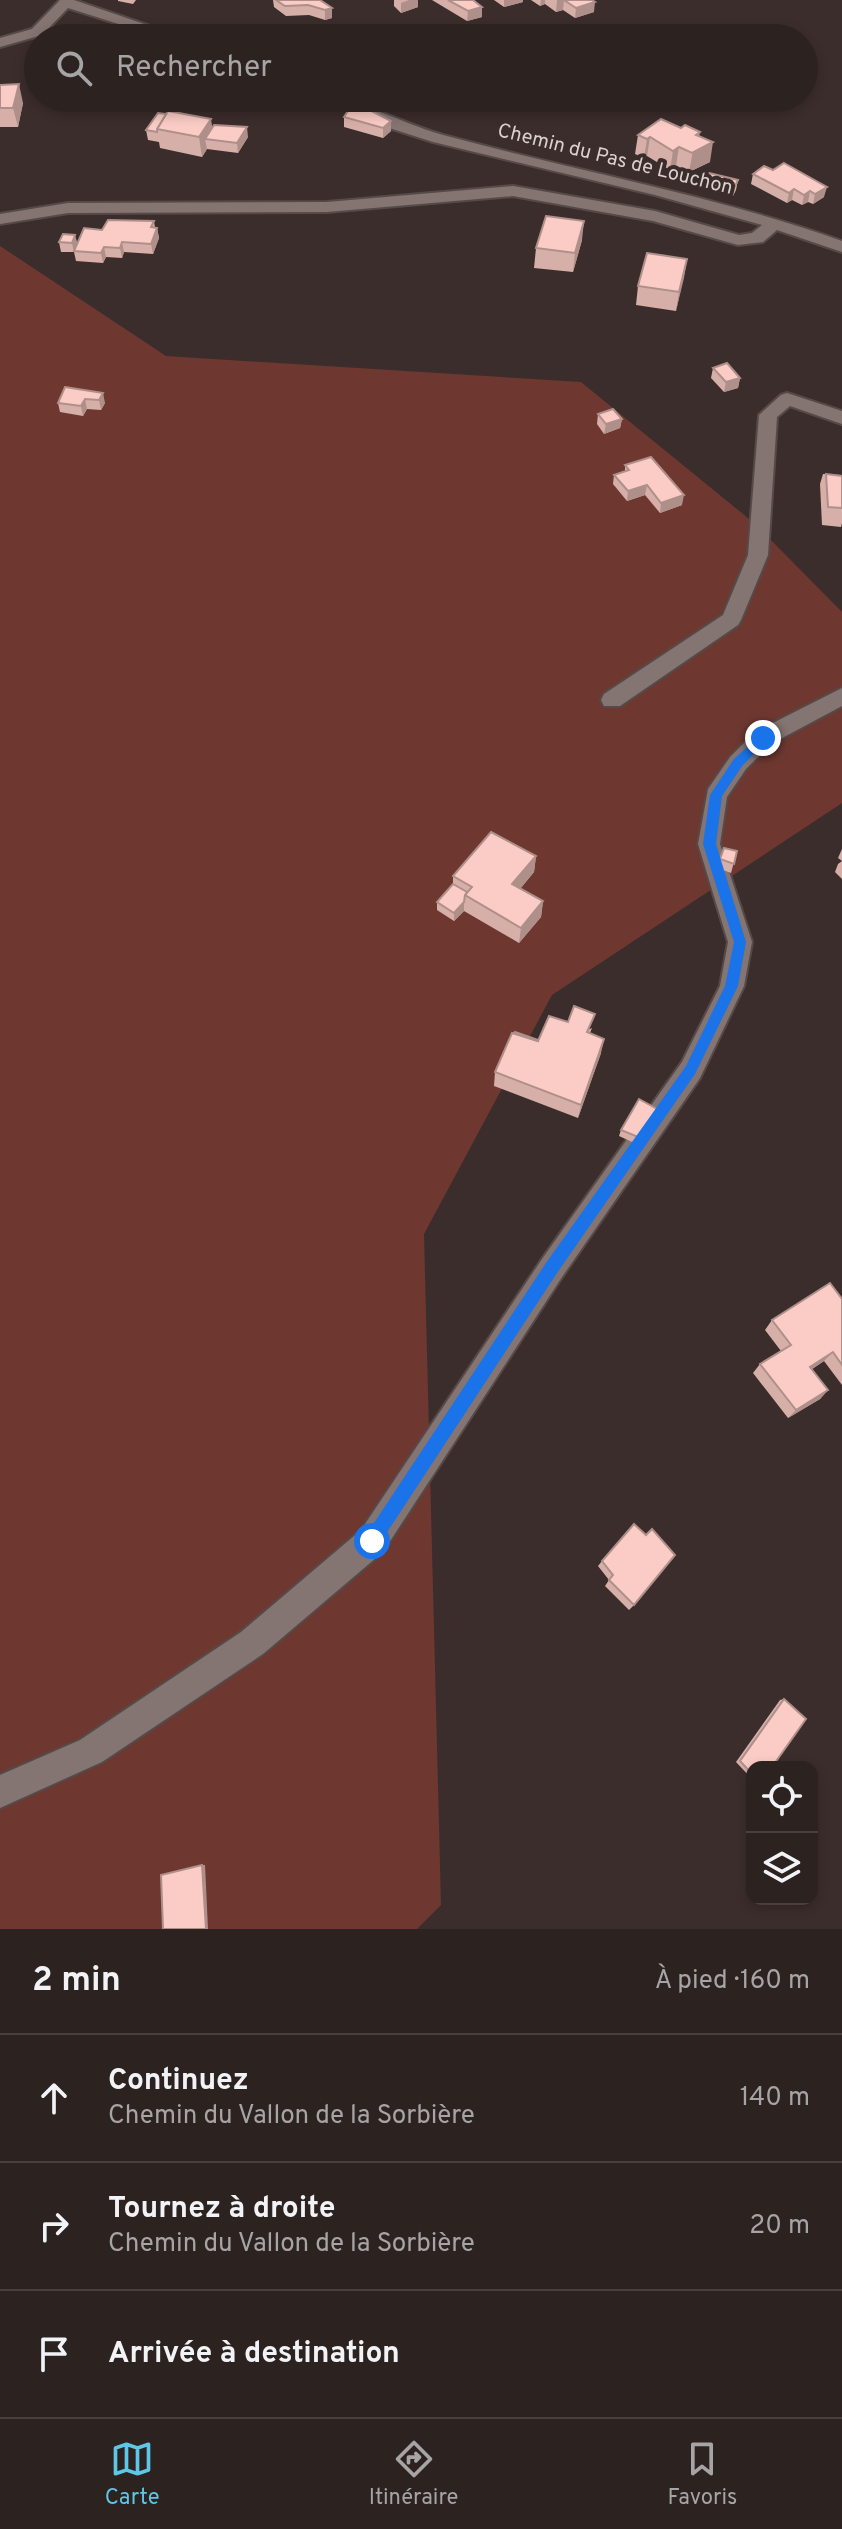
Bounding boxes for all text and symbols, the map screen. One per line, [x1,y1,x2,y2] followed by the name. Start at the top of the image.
[24,24,818,112] search box
[52,46,96,90] icon: search
[116,50,272,87] text: Rechercher
[495,118,735,202] street label: Chemin du Pas de Louchon
[745,720,781,756] route end
[354,1523,390,1559] route start
[746,1761,818,1905] map controls
[746,1761,818,1833] button: locate
[746,1833,818,1905] button: layers
[32,1960,121,2003] text: 2 min
[655,1965,810,1998] text: À pied · 160 m
[108,2063,249,2100] text: Continuez
[32,2076,76,2120] icon: ahead
[740,2082,810,2115] text: 140 m
[108,2100,475,2133] text: Chemin du Vallon de la Sorbière
[108,2191,336,2228] text: Tournez à droite
[32,2204,76,2248] icon: right
[749,2210,810,2243] text: 20 m
[108,2228,475,2261] text: Chemin du Vallon de la Sorbière
[32,2332,76,2376] icon: arrive
[108,2336,400,2373] text: Arrivée à destination
[105,2437,160,2512] tab: Carte
[369,2437,458,2512] tab: Itinéraire
[668,2437,737,2512] tab: Favoris

